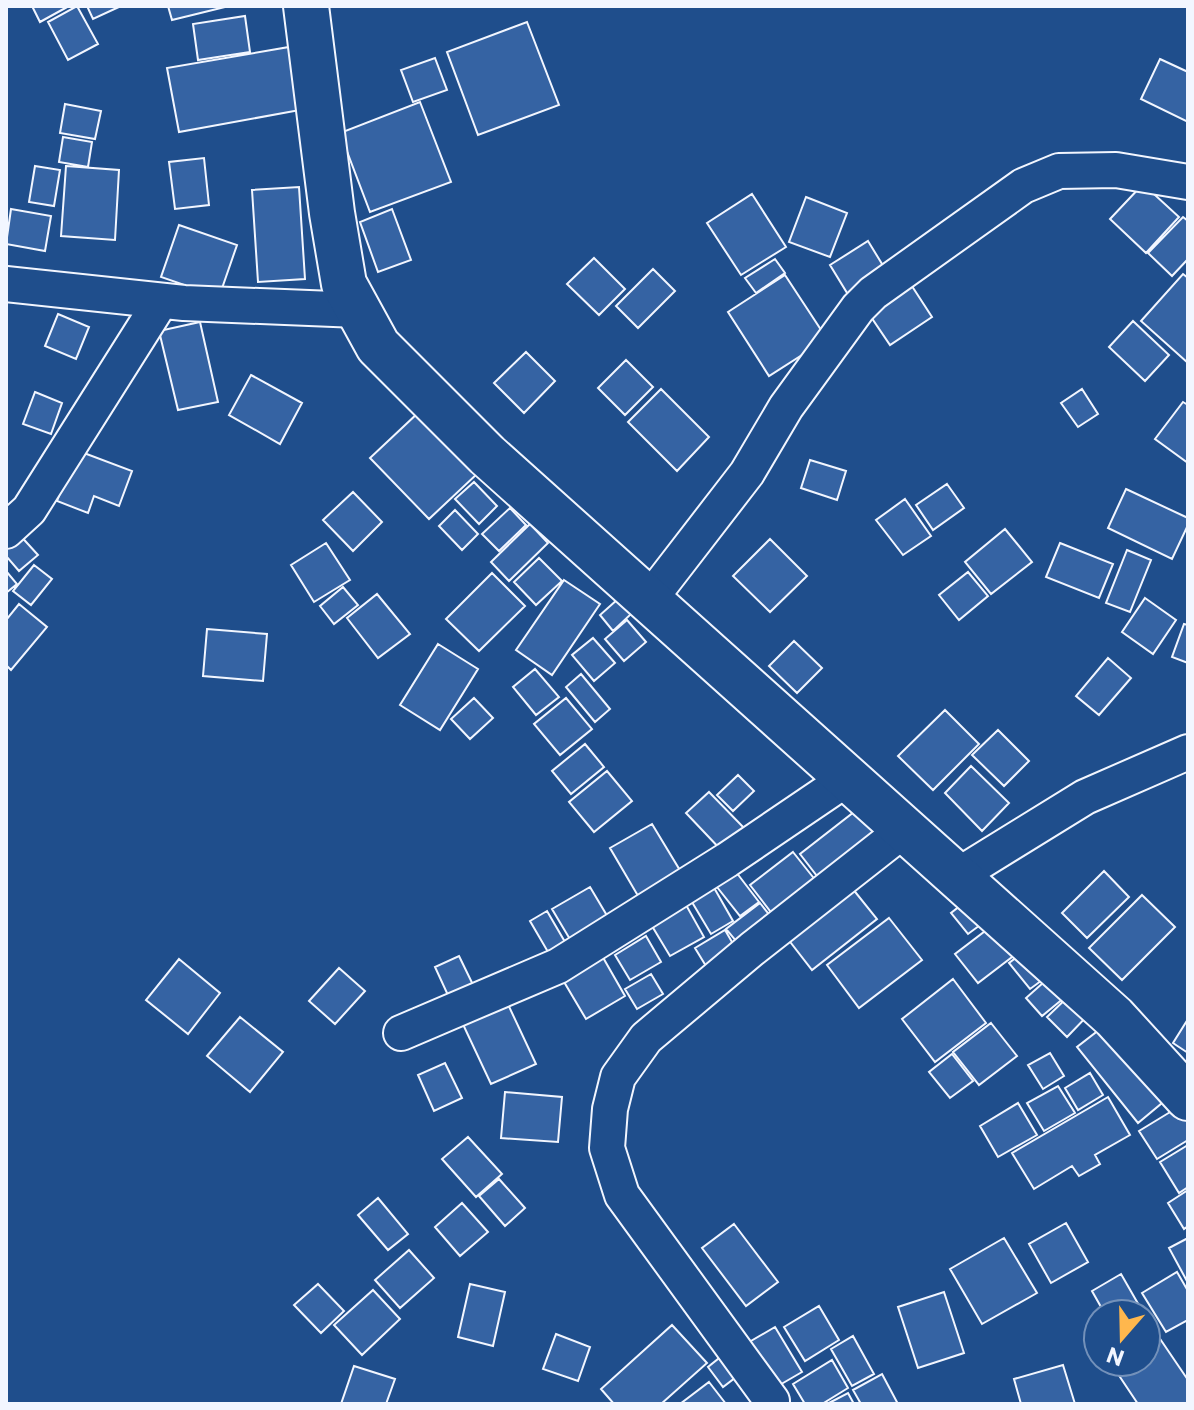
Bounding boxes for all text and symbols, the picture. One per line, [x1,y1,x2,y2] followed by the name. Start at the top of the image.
[1082,1298,1162,1378] north arrow
[1103,1342,1127,1373] text: N

